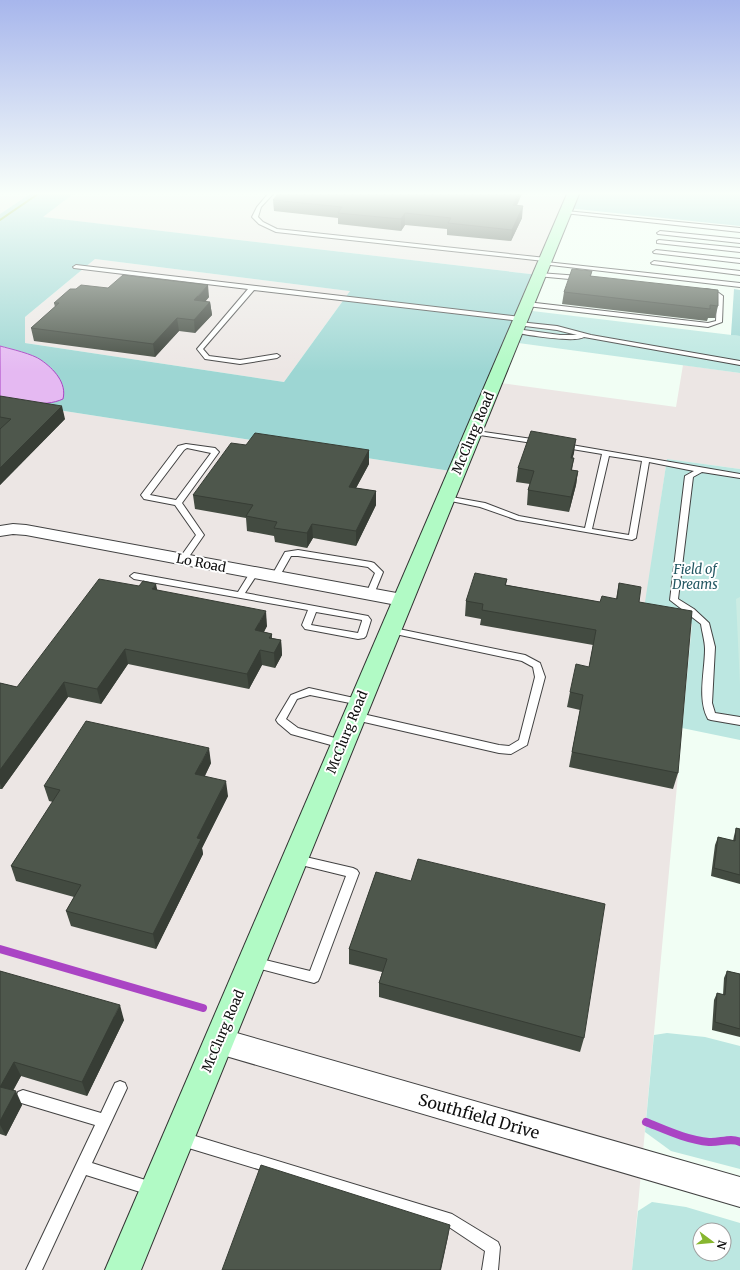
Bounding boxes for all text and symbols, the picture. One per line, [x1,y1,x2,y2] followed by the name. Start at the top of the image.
[448,389,498,477] street label: McClurg Road
[175,550,228,576] street label: Lo Road
[671,561,718,593] park label: Field of Dreams
[323,688,371,776] street label: McClurg Road
[198,987,248,1075] street label: McClurg Road
[416,1089,542,1143] street label: Southfield Drive
[692,1222,732,1262] north arrow
[714,1239,730,1251] text: N

